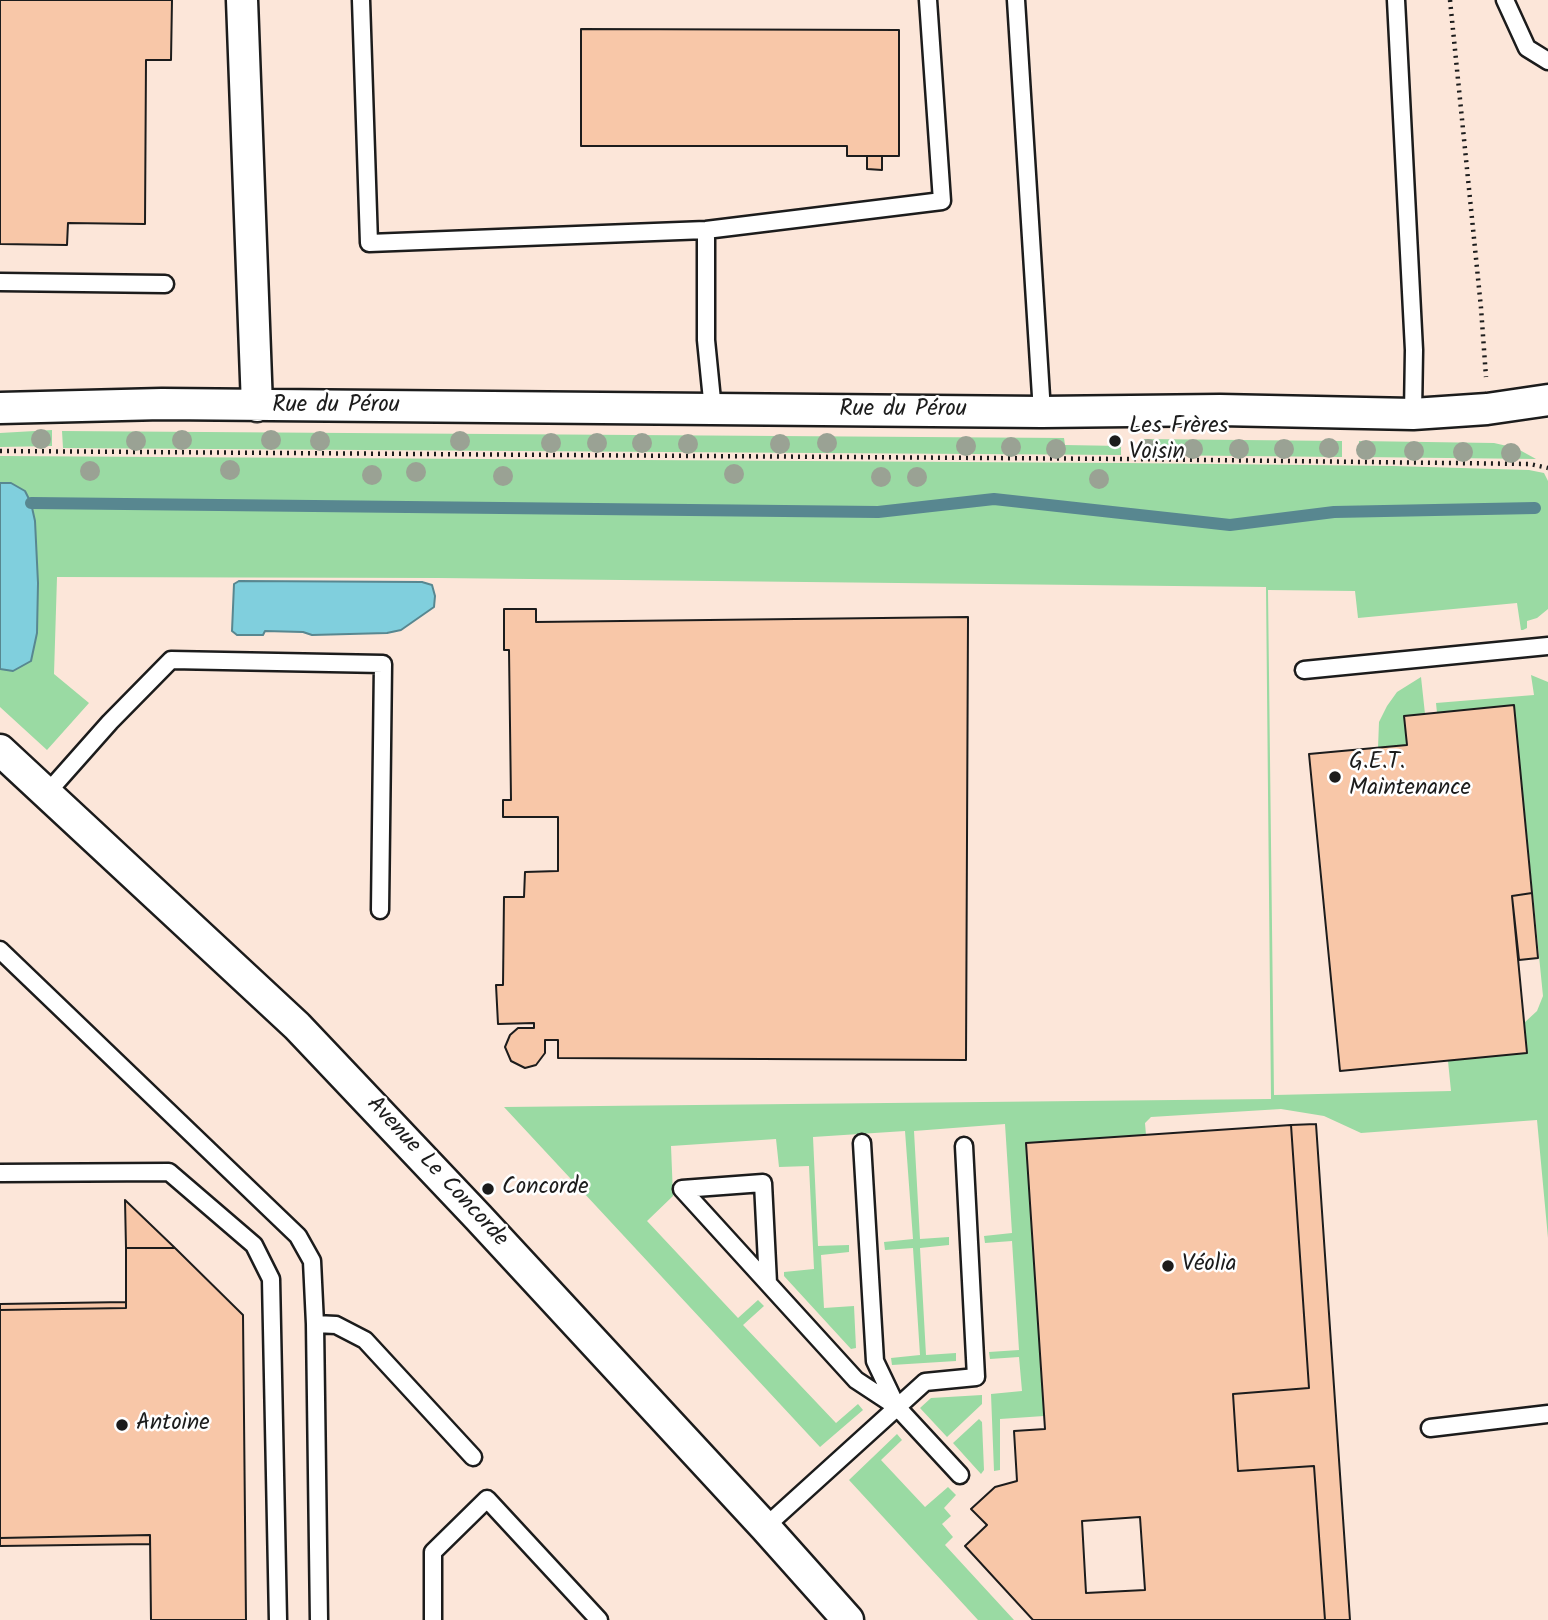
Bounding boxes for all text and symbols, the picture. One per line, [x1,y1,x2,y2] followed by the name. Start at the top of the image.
[272,393,400,421] street label: Rue du Pérou
[839,397,967,425] street label: Rue du Pérou
[1129,414,1228,468] place label: Les Frères Voisin
[1107,433,1123,449] marker: Les Frères Voisin
[1349,750,1471,804] place label: G.E.T. Maintenance
[1327,769,1343,785] marker: G.E.T. Maintenance
[359,1092,513,1254] street label: Avenue Le Concorde
[502,1175,589,1203] place label: Concorde
[480,1181,496,1197] marker: Concorde
[1182,1252,1237,1280] place label: Véolia
[1160,1258,1176,1274] marker: Véolia
[136,1411,210,1439] place label: Antoine
[114,1417,130,1433] marker: Antoine

